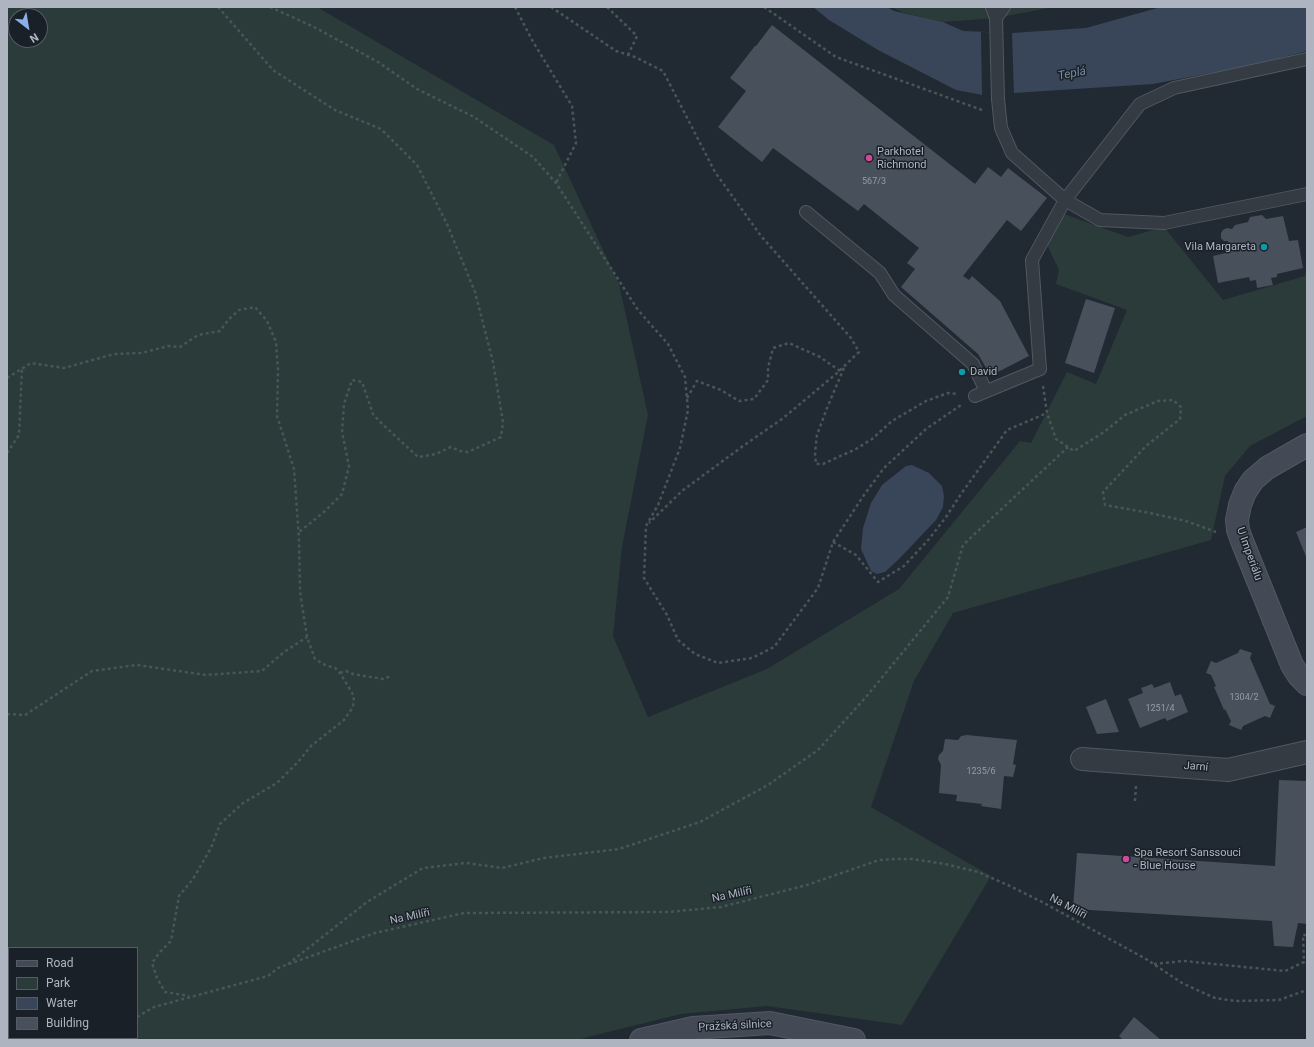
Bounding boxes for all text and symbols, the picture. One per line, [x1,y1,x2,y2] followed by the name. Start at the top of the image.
[8,8,48,48] north arrow
[27,30,41,45] text: N
[1057,64,1087,84] water label: Teplá
[877,145,926,171] place label: Parkhotel Richmond
[864,153,874,163] marker: Parkhotel Richmond
[862,177,886,187] house number: 567/3
[1185,240,1256,254] place label: Vila Margareta
[1259,242,1269,252] marker: Vila Margareta
[970,365,997,379] place label: David
[957,367,967,377] marker: David
[1233,526,1265,582] street label: U Imperiálu
[1229,693,1259,703] house number: 1304/2
[1145,704,1175,714] house number: 1251/4
[1183,760,1209,774] street label: Jarní
[966,767,996,777] house number: 1235/6
[1134,846,1241,872] place label: Spa Resort Sanssouci - Blue House
[1121,854,1131,864] marker: Spa Resort Sanssouci - Blue House
[711,884,753,906] street label: Na Milíři
[1047,892,1089,922] street label: Na Milíři
[389,906,431,928] street label: Na Milíři
[8,947,138,1039] legend
[46,956,74,970] text: Road
[46,976,70,990] text: Park
[46,996,77,1010] text: Water
[46,1016,89,1030] text: Building
[698,1017,772,1035] street label: Pražská silnice

